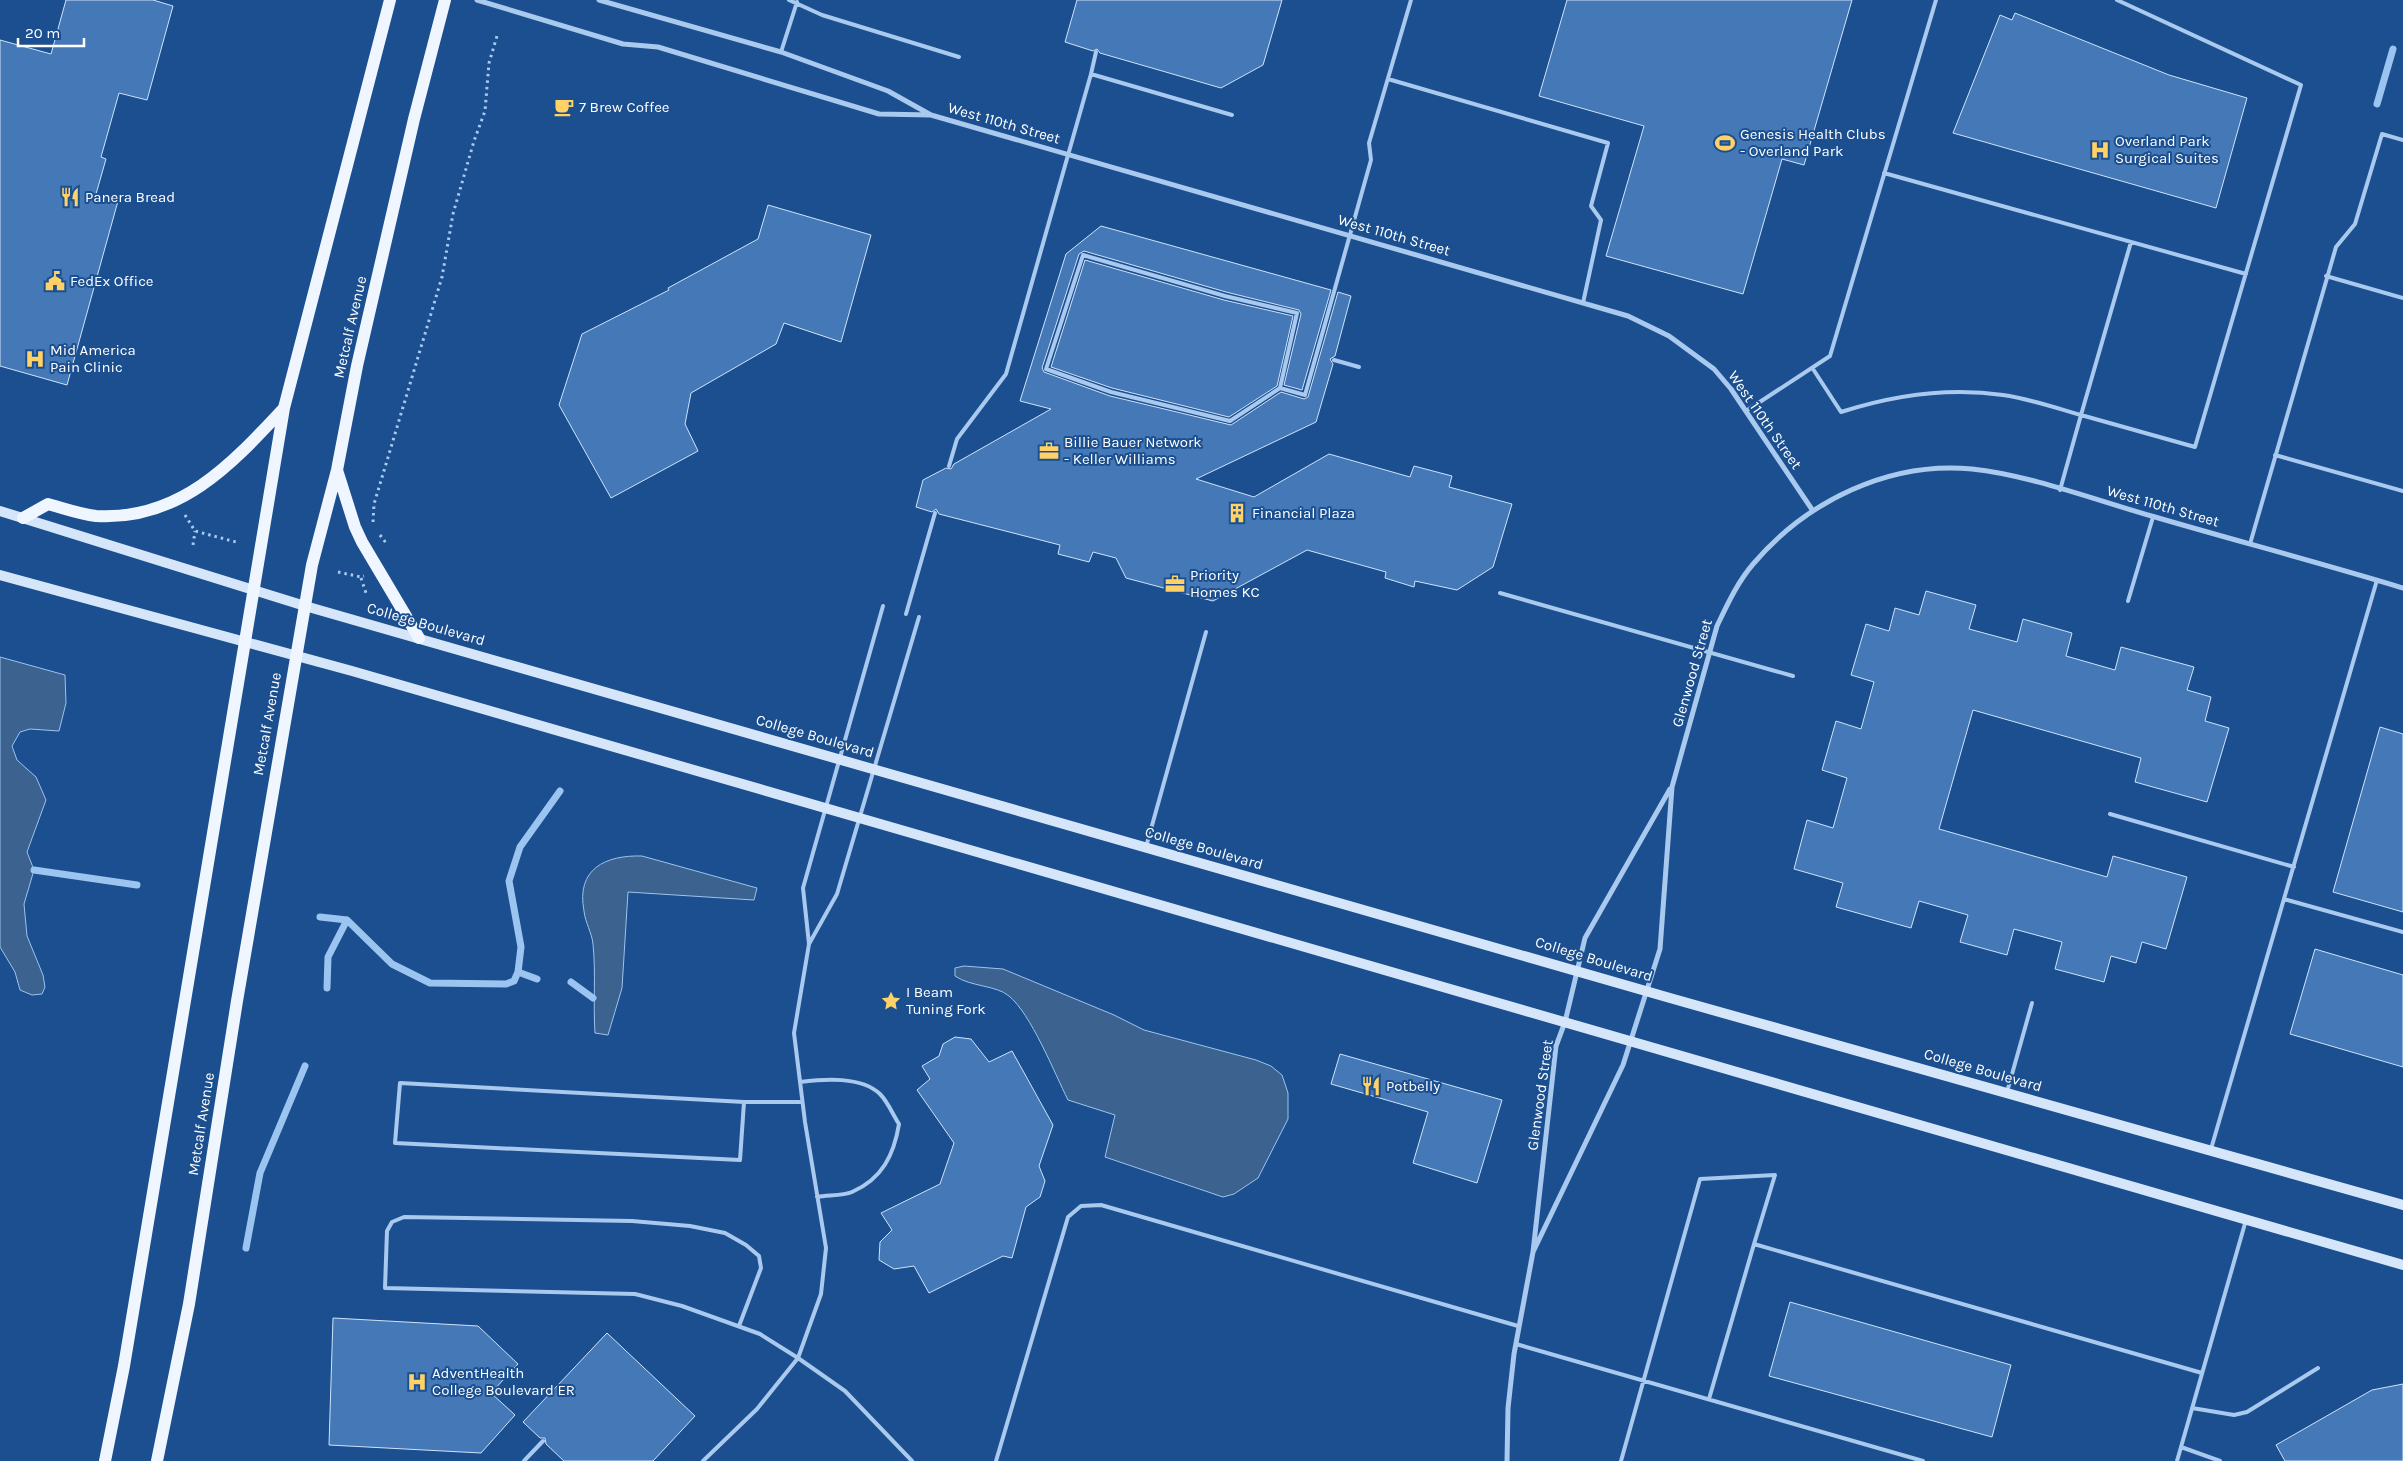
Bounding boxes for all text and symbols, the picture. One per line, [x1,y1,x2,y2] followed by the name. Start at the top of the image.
[18,15,84,47] scale bar
[25,24,60,42] text: 20 m
[553,96,575,118] cafe icon: 7 Brew Coffee
[579,98,670,116] place label: 7 Brew Coffee
[946,98,1063,148] street label: West 110th Street
[1740,125,1886,160] place label: Genesis Health Clubs - Overland Park
[1714,132,1736,154] sports icon: Genesis Health Clubs - Overland Park
[2115,132,2219,167] place label: Overland Park Surgical Suites
[2089,139,2111,161] hospital icon: Overland Park Surgical Suites
[59,186,81,208] restaurant icon: Panera Bread
[85,188,175,206] place label: Panera Bread
[1336,210,1453,260] street label: West 110th Street
[44,270,66,292] public building icon: FedEx Office
[70,272,154,290] place label: FedEx Office
[329,274,371,380] street label: Metcalf Avenue
[50,341,136,376] place label: Mid America Pain Clinic
[24,348,46,370] hospital icon: Mid America Pain Clinic
[1724,367,1806,473] street label: West 110th Street
[1064,433,1202,468] place label: Billie Bauer Network - Keller Williams
[1038,440,1060,462] office icon: Billie Bauer Network - Keller Williams
[2105,481,2222,531] street label: West 110th Street
[1226,502,1248,524] building icon: Financial Plaza
[1252,504,1355,522] place label: Financial Plaza
[1190,566,1260,601] place label: Priority Homes KC
[1164,573,1186,595] office icon: Priority Homes KC
[365,599,487,649] street label: College Boulevard
[1668,617,1716,729] street label: Glenwood Street
[249,671,285,777] street label: Metcalf Avenue
[754,711,876,761] street label: College Boulevard
[1143,823,1265,873] street label: College Boulevard
[1533,933,1655,985] street label: College Boulevard
[906,983,986,1018] place label: I Beam Tuning Fork
[880,990,902,1012] place icon: I Beam Tuning Fork
[1523,1038,1557,1151] street label: Glenwood Street
[1922,1045,2044,1095] street label: College Boulevard
[184,1071,218,1177] street label: Metcalf Avenue
[1360,1075,1382,1097] restaurant icon: Potbelly
[1386,1077,1440,1095] place label: Potbelly
[432,1364,575,1399] place label: AdventHealth College Boulevard ER
[406,1371,428,1393] hospital icon: AdventHealth College Boulevard ER

